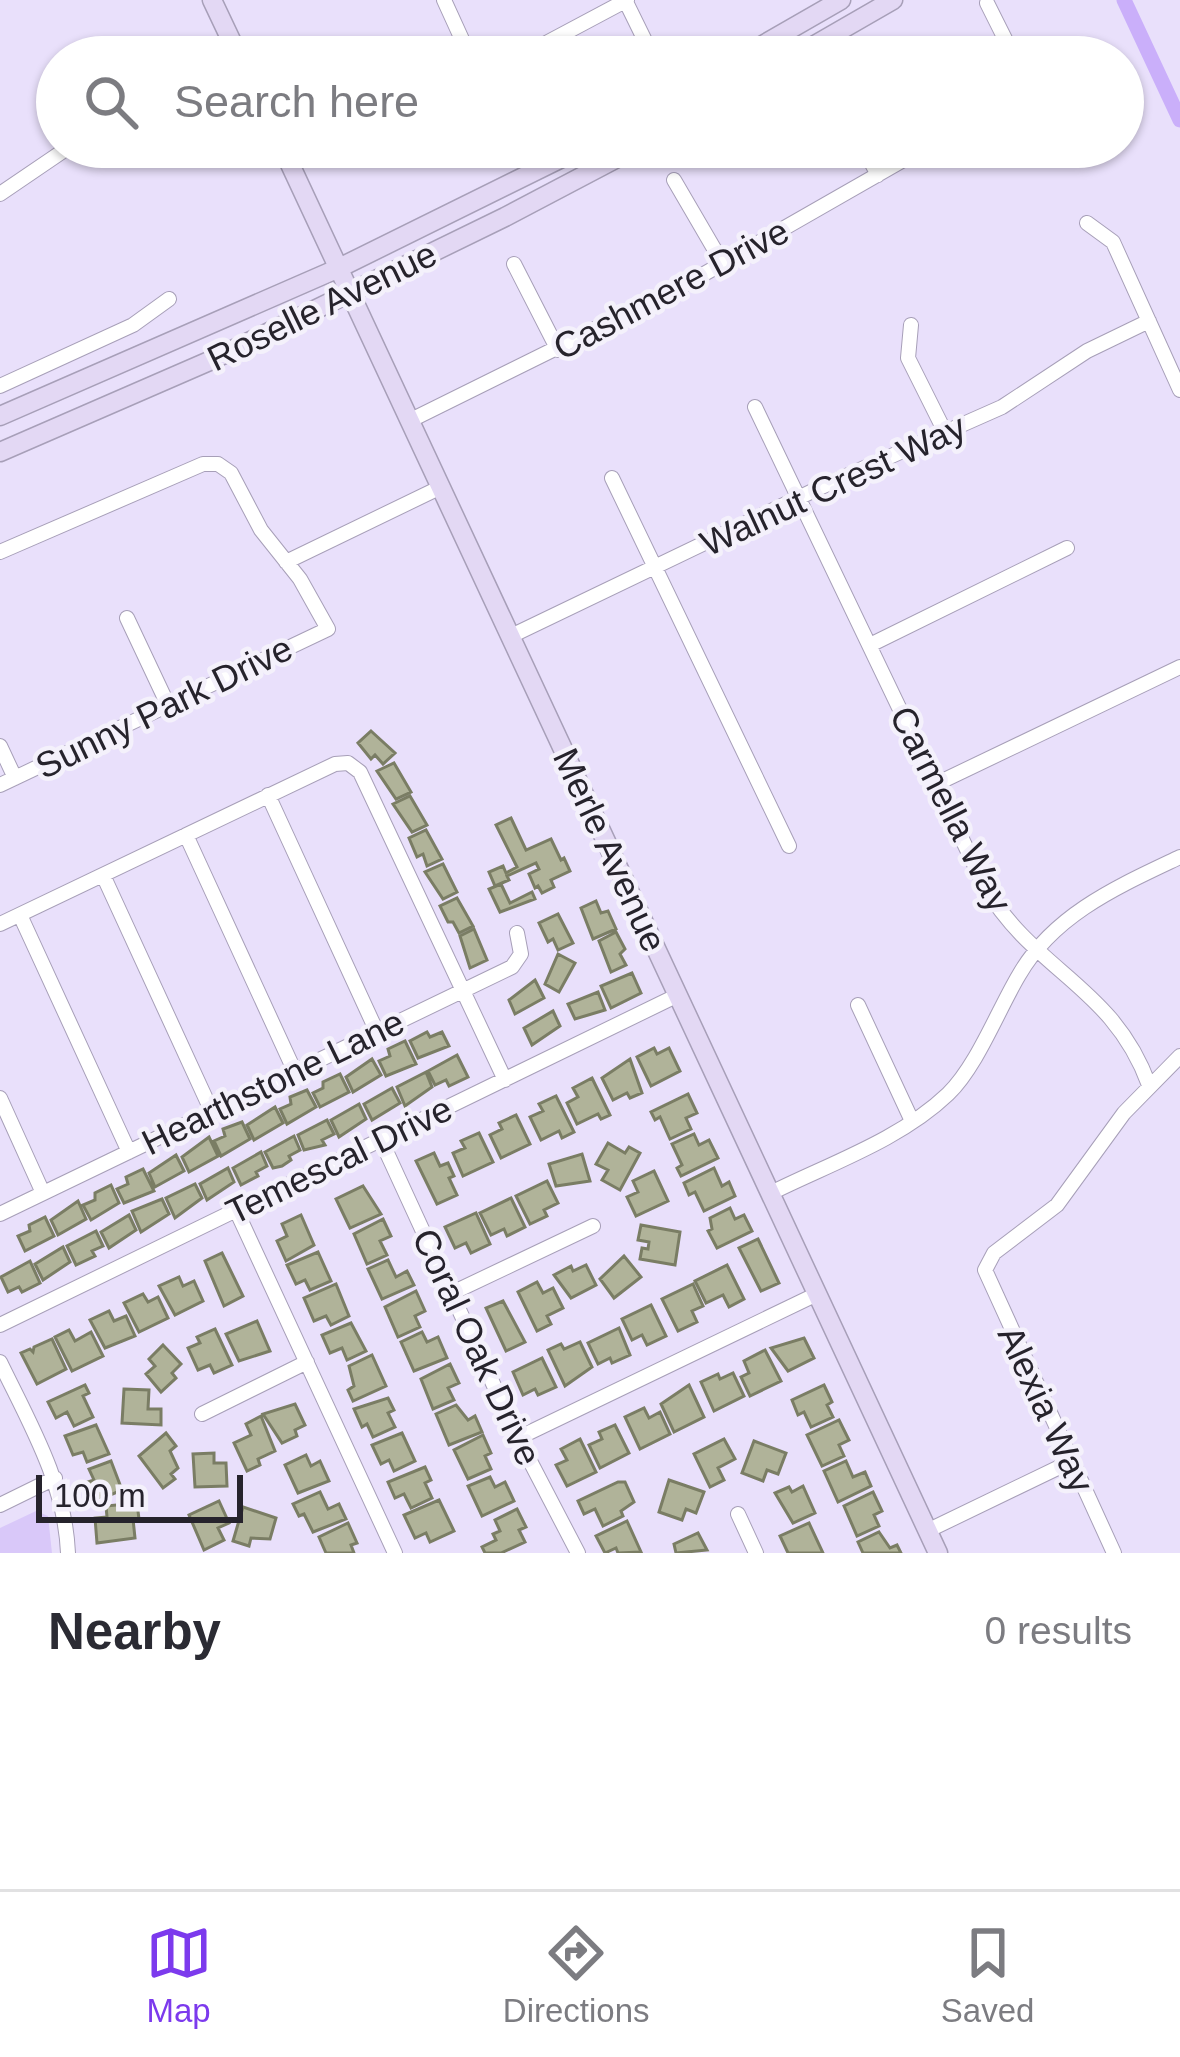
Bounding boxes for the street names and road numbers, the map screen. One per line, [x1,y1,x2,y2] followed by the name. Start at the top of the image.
[547,210,795,368] street label: Cashmere Drive
[201,233,443,379] street label: Roselle Avenue
[694,406,972,564] street label: Walnut Crest Way
[29,627,299,787] street label: Sunny Park Drive
[882,700,1020,918] street label: Carmella Way
[545,742,675,958] street label: Merle Avenue
[135,1001,411,1163] street label: Hearthstone Lane
[219,1088,459,1232] street label: Temescal Drive
[404,1222,550,1472] street label: Coral Oak Drive
[990,1319,1102,1499] street label: Alexia Way

